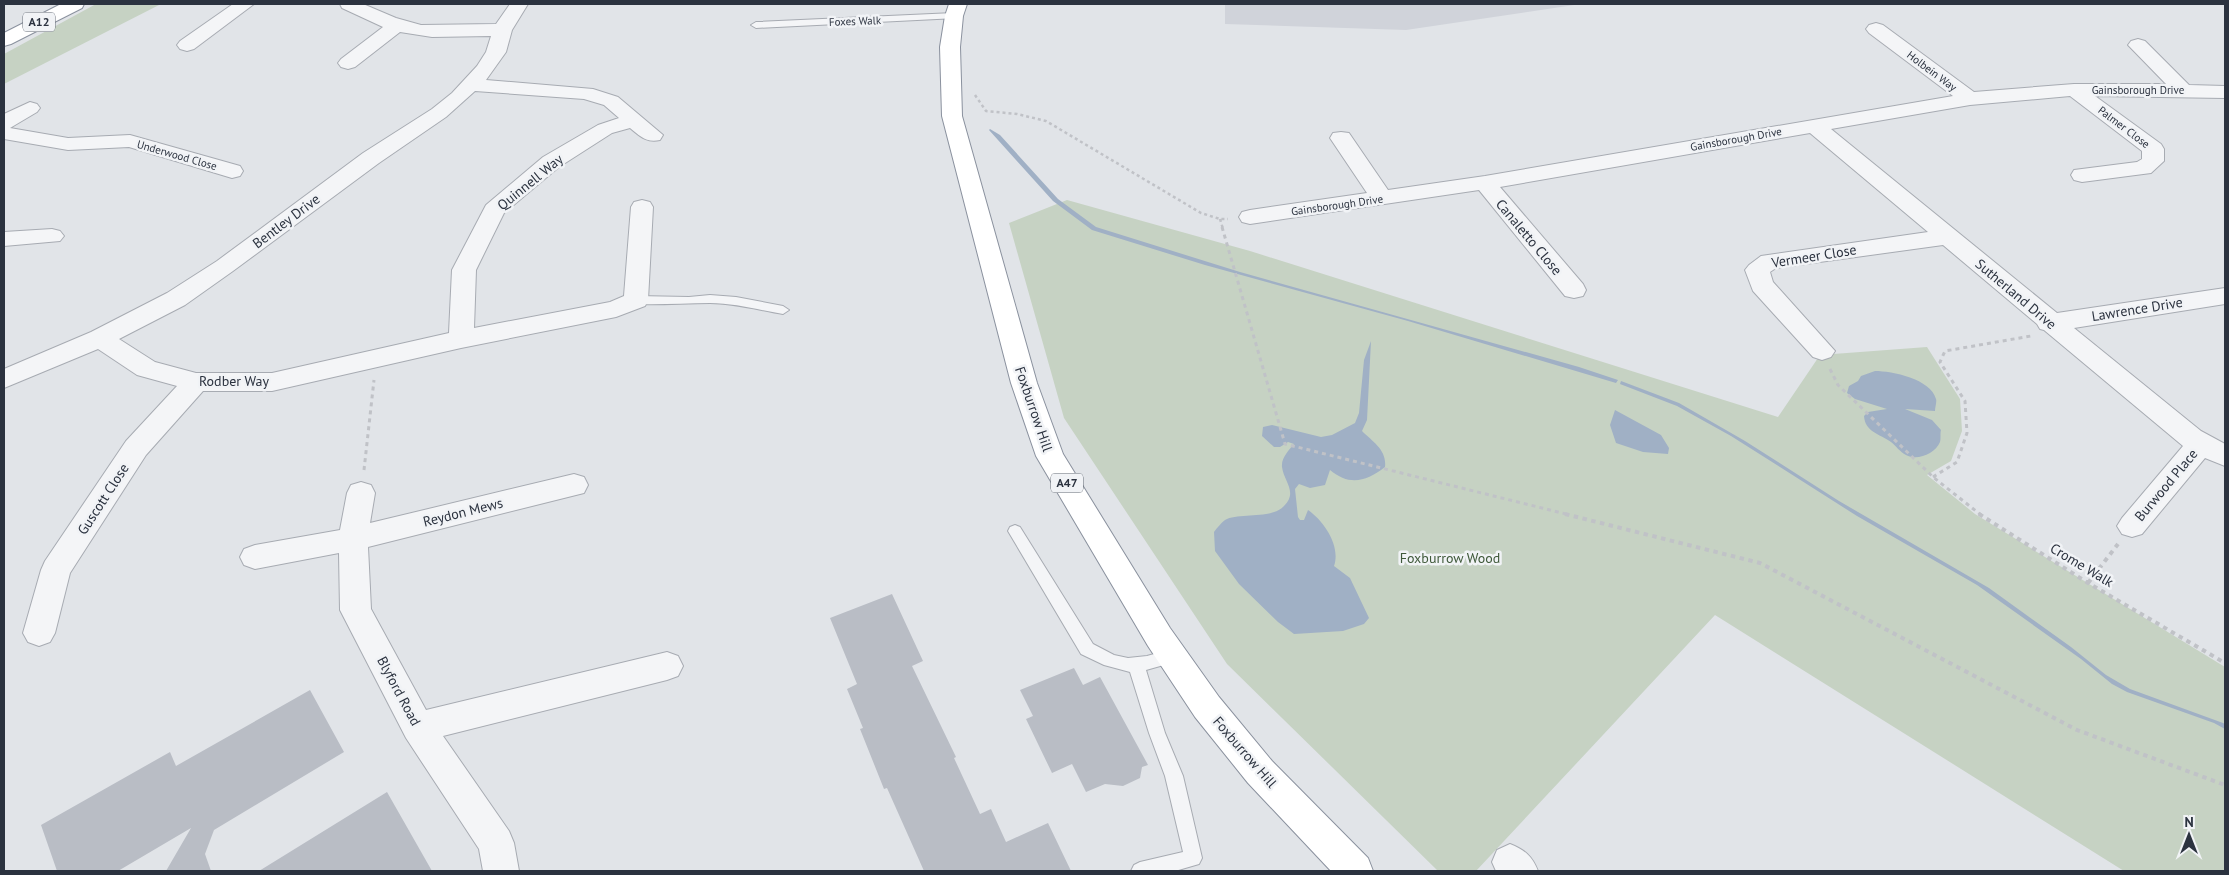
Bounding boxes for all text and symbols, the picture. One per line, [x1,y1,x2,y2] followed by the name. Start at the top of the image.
[23,13,55,32] road number: A12
[829,13,882,29] street label: Foxes Walk
[1904,48,1960,95] street label: Holbein Way
[2092,83,2185,97] street label: Gainsborough Drive
[2095,103,2153,151] street label: Palmer Close
[1689,124,1783,154] street label: Gainsborough Drive
[135,137,219,173] street label: Underwood Close
[493,150,567,214] street label: Quinnell Way
[249,190,323,252] street label: Bentley Drive
[1290,192,1384,218] street label: Gainsborough Drive
[1492,195,1566,279] street label: Canaletto Close
[1769,240,1858,272] street label: Vermeer Close
[1972,255,2060,333] street label: Sutherland Drive
[2090,293,2184,325] street label: Lawrence Drive
[1011,364,1057,454] street label: Foxburrow Hill
[199,372,270,390] street label: Rodber Way
[2131,445,2201,525] street label: Burwood Place
[73,460,133,538] street label: Guscott Close
[1051,473,1083,492] road number: A47
[421,493,505,531] street label: Reydon Mews
[2047,539,2117,591] street label: Crome Walk
[1400,549,1500,567] park label: Foxburrow Wood
[373,653,425,729] street label: Blyford Road
[1209,713,1281,791] street label: Foxburrow Hill
[2164,810,2214,860] north arrow
[2184,813,2194,831] text: N

